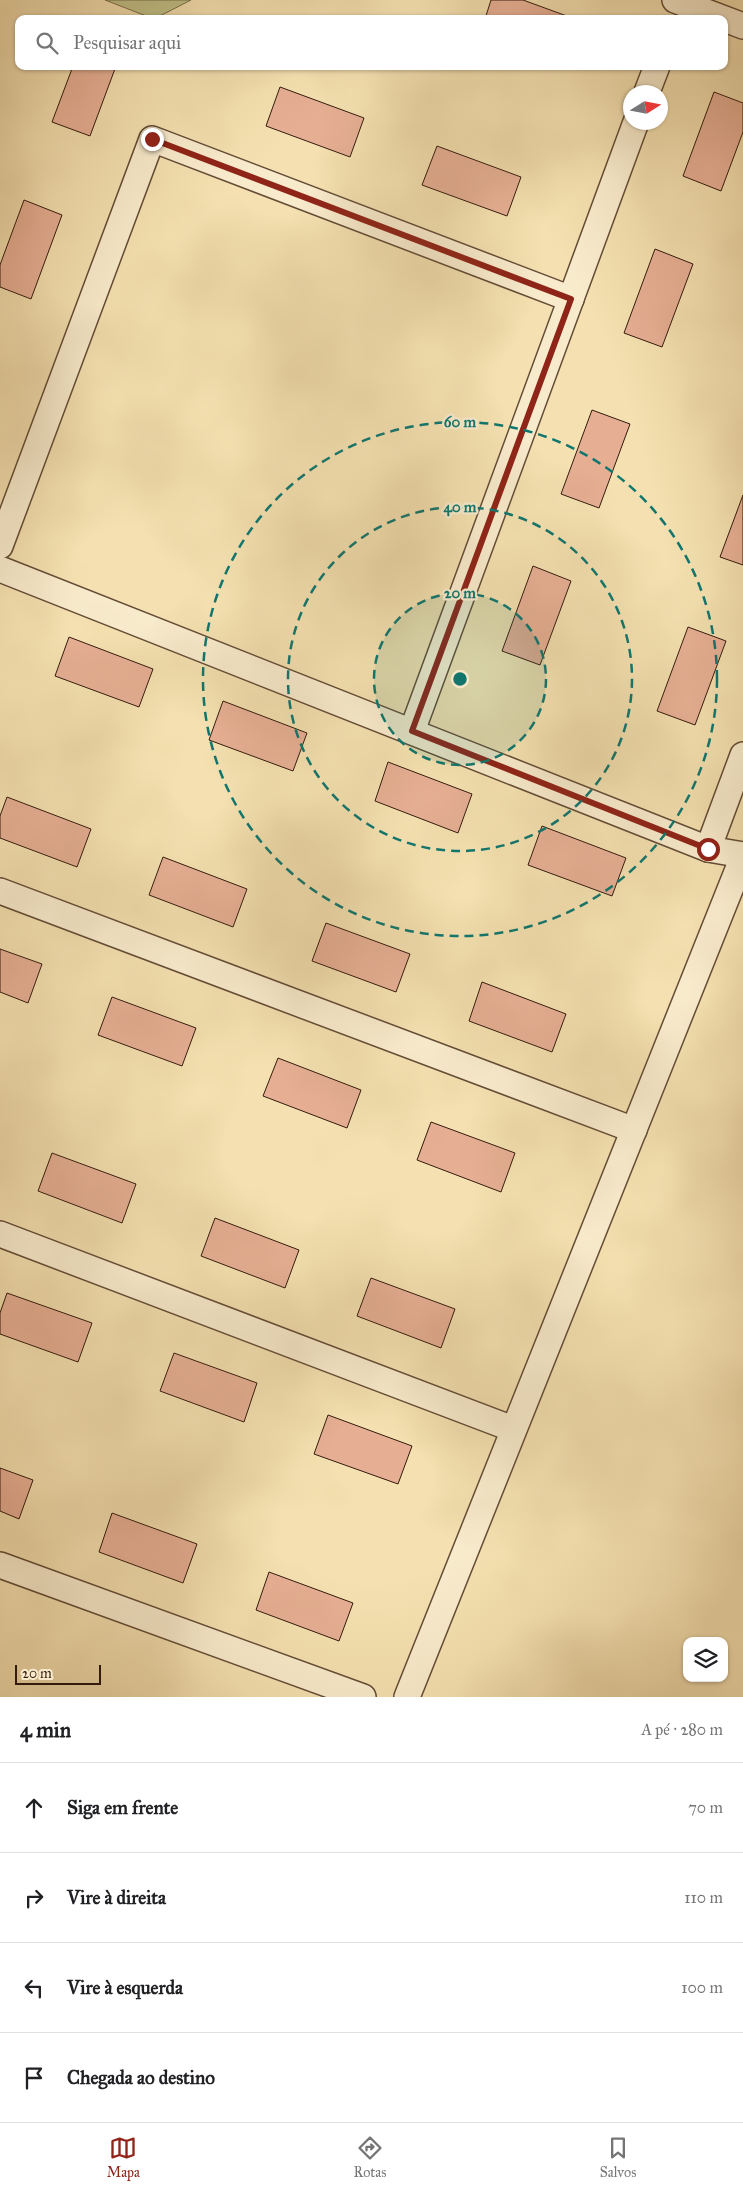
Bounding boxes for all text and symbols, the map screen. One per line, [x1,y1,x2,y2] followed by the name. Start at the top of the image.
[15,15,728,70] search box
[33,29,61,57] icon: search
[73,31,181,54] text: Pesquisar aqui
[623,85,668,130] north arrow
[141,128,164,151] route end
[444,413,477,431] text: 60 m
[444,498,477,517] text: 40 m
[444,584,476,602] text: 20 m
[451,670,469,688] centre of rings
[697,838,720,861] route start
[683,1637,728,1682] map controls
[683,1637,728,1682] button: layers
[15,1662,101,1685] scale bar
[22,1665,52,1682] text: 20 m
[20,1717,71,1743] text: 4 min
[641,1720,723,1739] text: A pé · 280 m
[20,1794,48,1822] icon: ahead
[67,1796,178,1819] text: Siga em frente
[688,1798,723,1817] text: 70 m
[20,1884,48,1912] icon: right
[67,1886,166,1909] text: Vire à direita
[684,1888,723,1907] text: 110 m
[20,1974,48,2002] icon: left
[67,1976,183,1999] text: Vire à esquerda
[681,1978,723,1997] text: 100 m
[20,2064,48,2092] icon: arrive
[67,2066,215,2089] text: Chegada ao destino
[107,2134,140,2181] tab: Mapa
[353,2134,386,2181] tab: Rotas
[600,2134,636,2181] tab: Salvos

